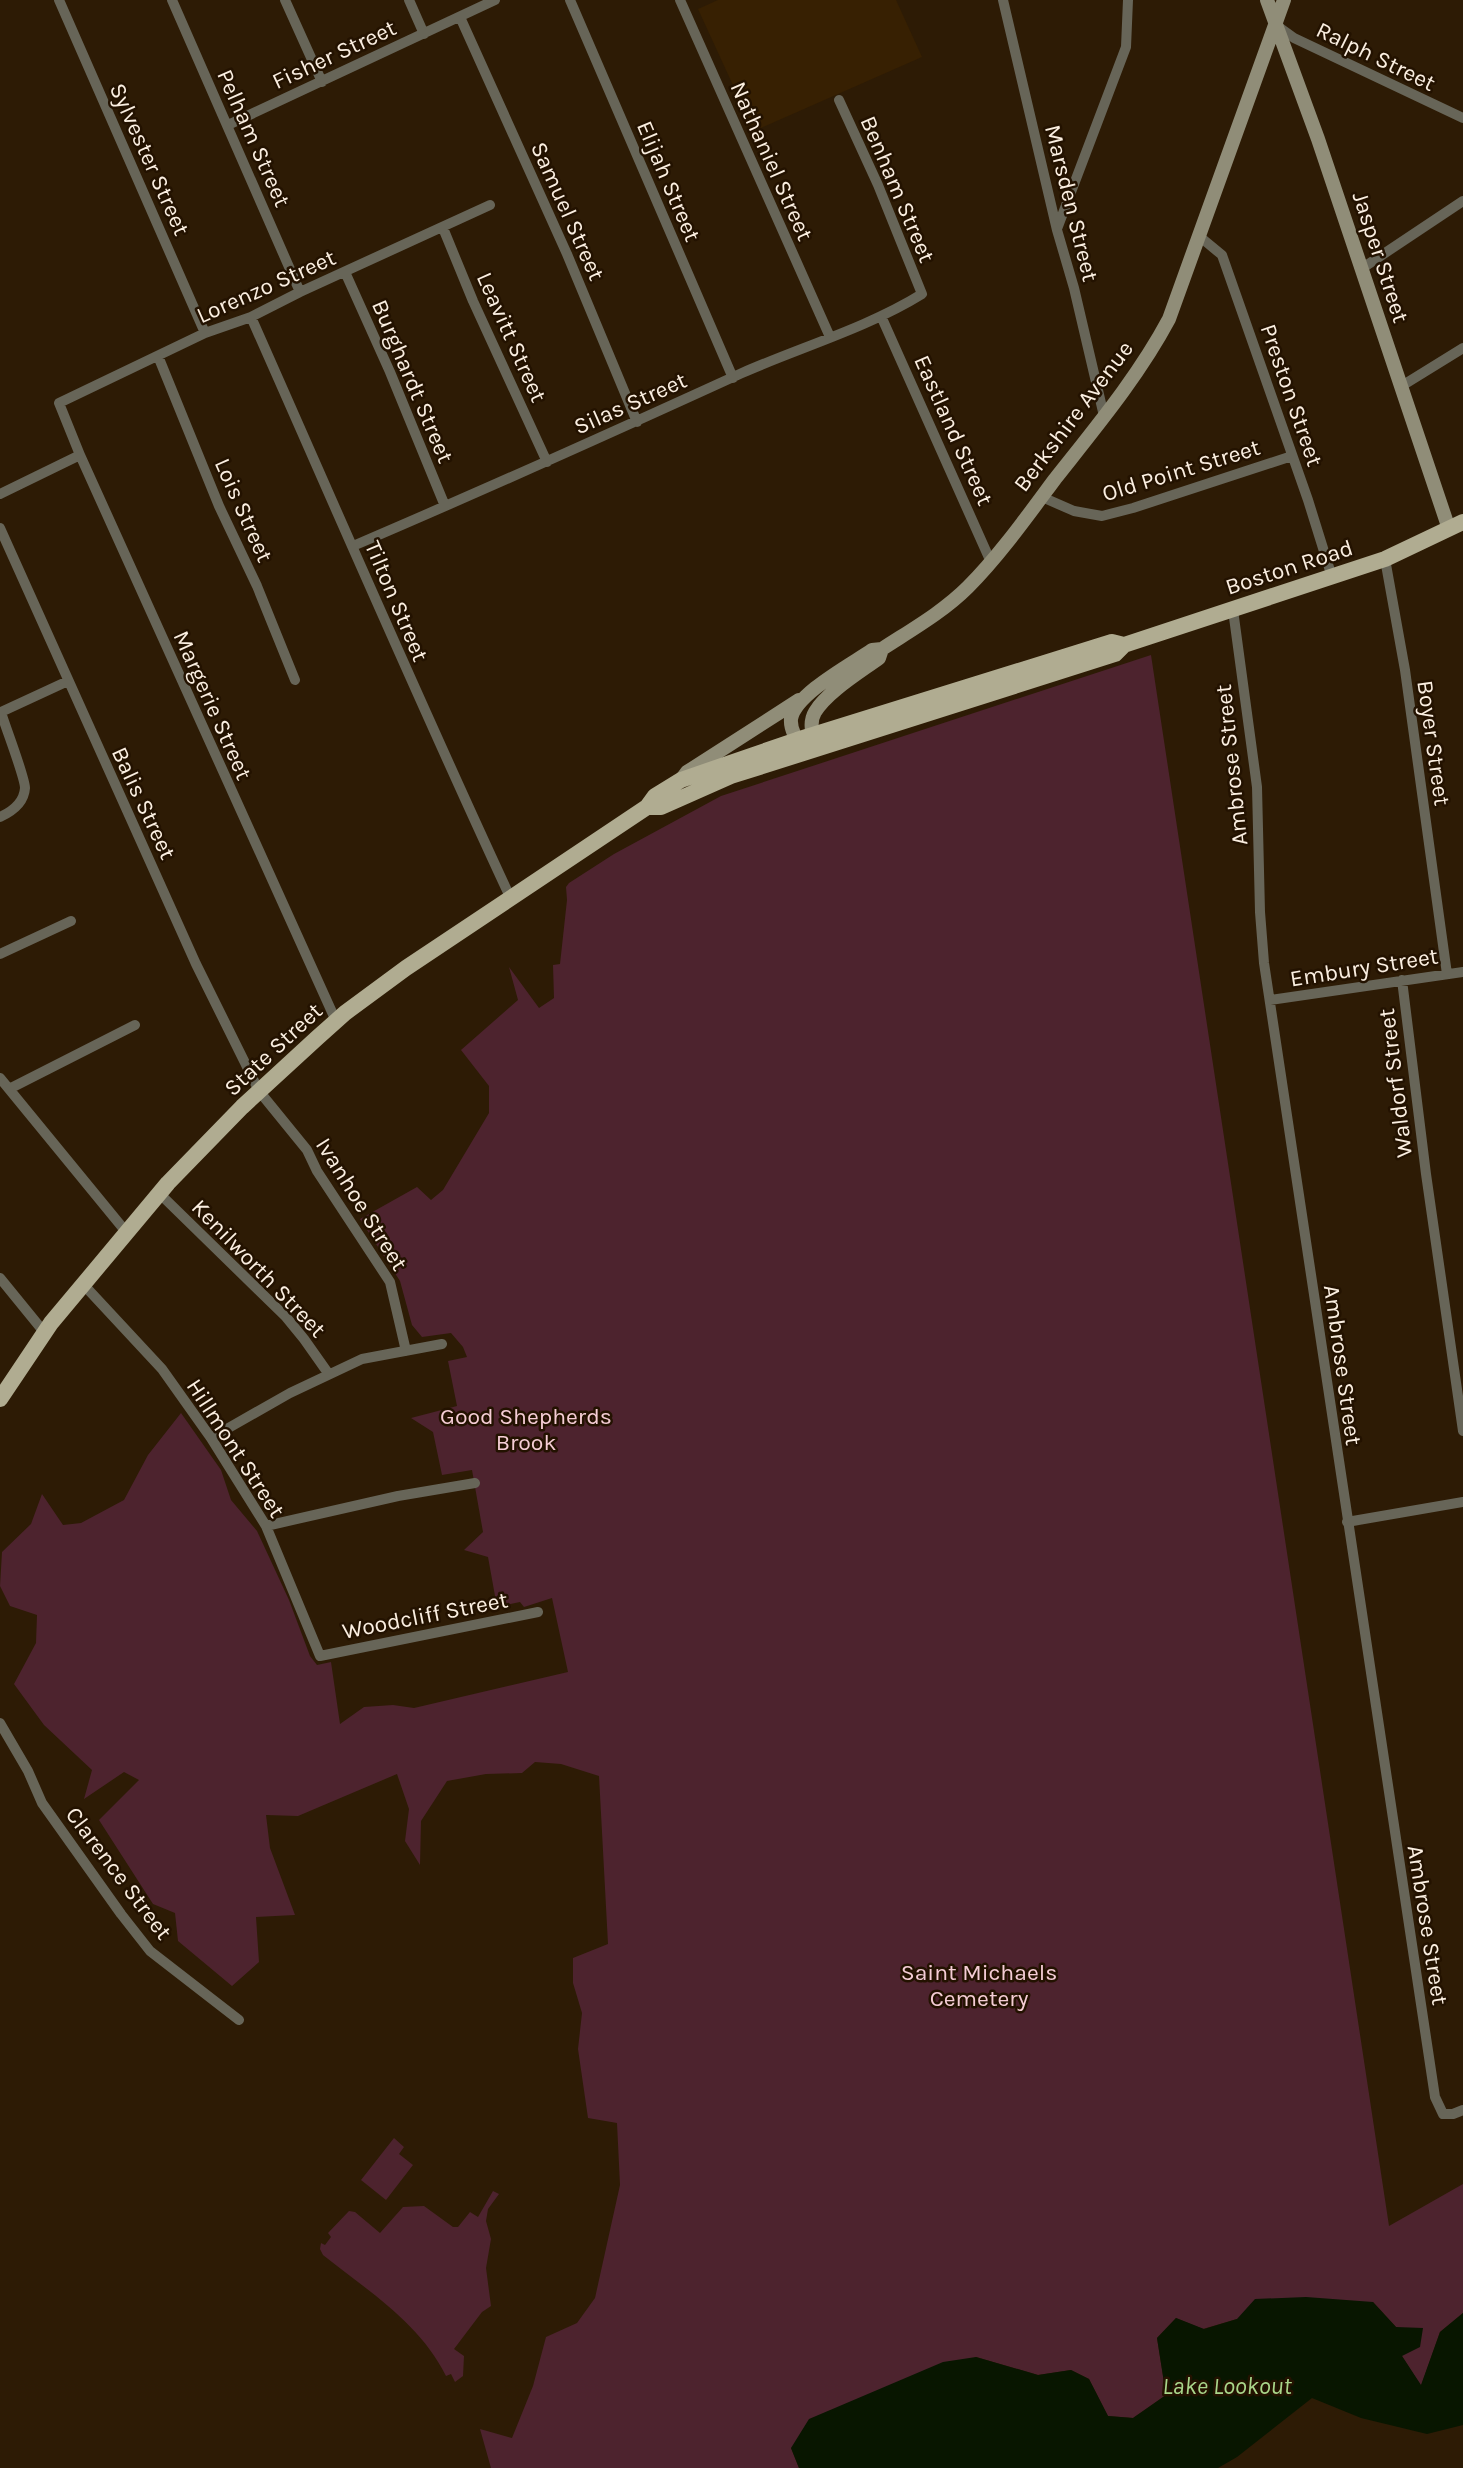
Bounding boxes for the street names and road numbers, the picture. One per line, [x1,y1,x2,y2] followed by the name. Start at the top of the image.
[268,14,401,95] street label: Fisher Street
[1312,16,1440,97] street label: Ralph Street
[211,65,296,211] street label: Pelham Street
[724,78,819,245] street label: Nathaniel Street
[104,79,195,240] street label: Sylvester Street
[855,112,941,267] street label: Benham Street
[631,117,706,246] street label: Elijah Street
[1039,122,1104,285] street label: Marsden Street
[525,138,610,285] street label: Samuel Street
[1347,188,1415,326] street label: Jasper Street
[192,244,340,329] street label: Lorenzo Street
[471,268,552,407] street label: Leavitt Street
[366,295,459,467] street label: Burghardt Street
[1255,320,1329,470] street label: Preston Street
[1008,336,1139,497] street label: Berkshire Avenue
[908,351,999,510] street label: Eastland Street
[570,366,691,440] street label: Silas Street
[1099,434,1264,507] street label: Old Point Street
[209,454,279,567] street label: Lois Street
[1222,534,1356,601] street label: Boston Road
[359,537,434,666] street label: Tilton Street
[168,626,258,784] street label: Margerie Street
[1411,679,1456,808] street label: Boyer Street
[1210,683,1253,847] street label: Ambrose Street
[106,743,181,864] street label: Balis Street
[1288,942,1440,993] street label: Embury Street
[219,997,328,1102] street label: State Street
[1373,1007,1418,1159] street label: Waldorf Street
[310,1133,413,1276] street label: Ivanhoe Street
[186,1194,332,1343] street label: Kenilworth Street
[1318,1283,1367,1447] street label: Ambrose Street
[181,1374,291,1523] street label: Hillmont Street
[340,1586,511,1645] street label: Woodcliff Street
[60,1801,178,1945] street label: Clarence Street
[1402,1843,1454,2007] street label: Ambrose Street

